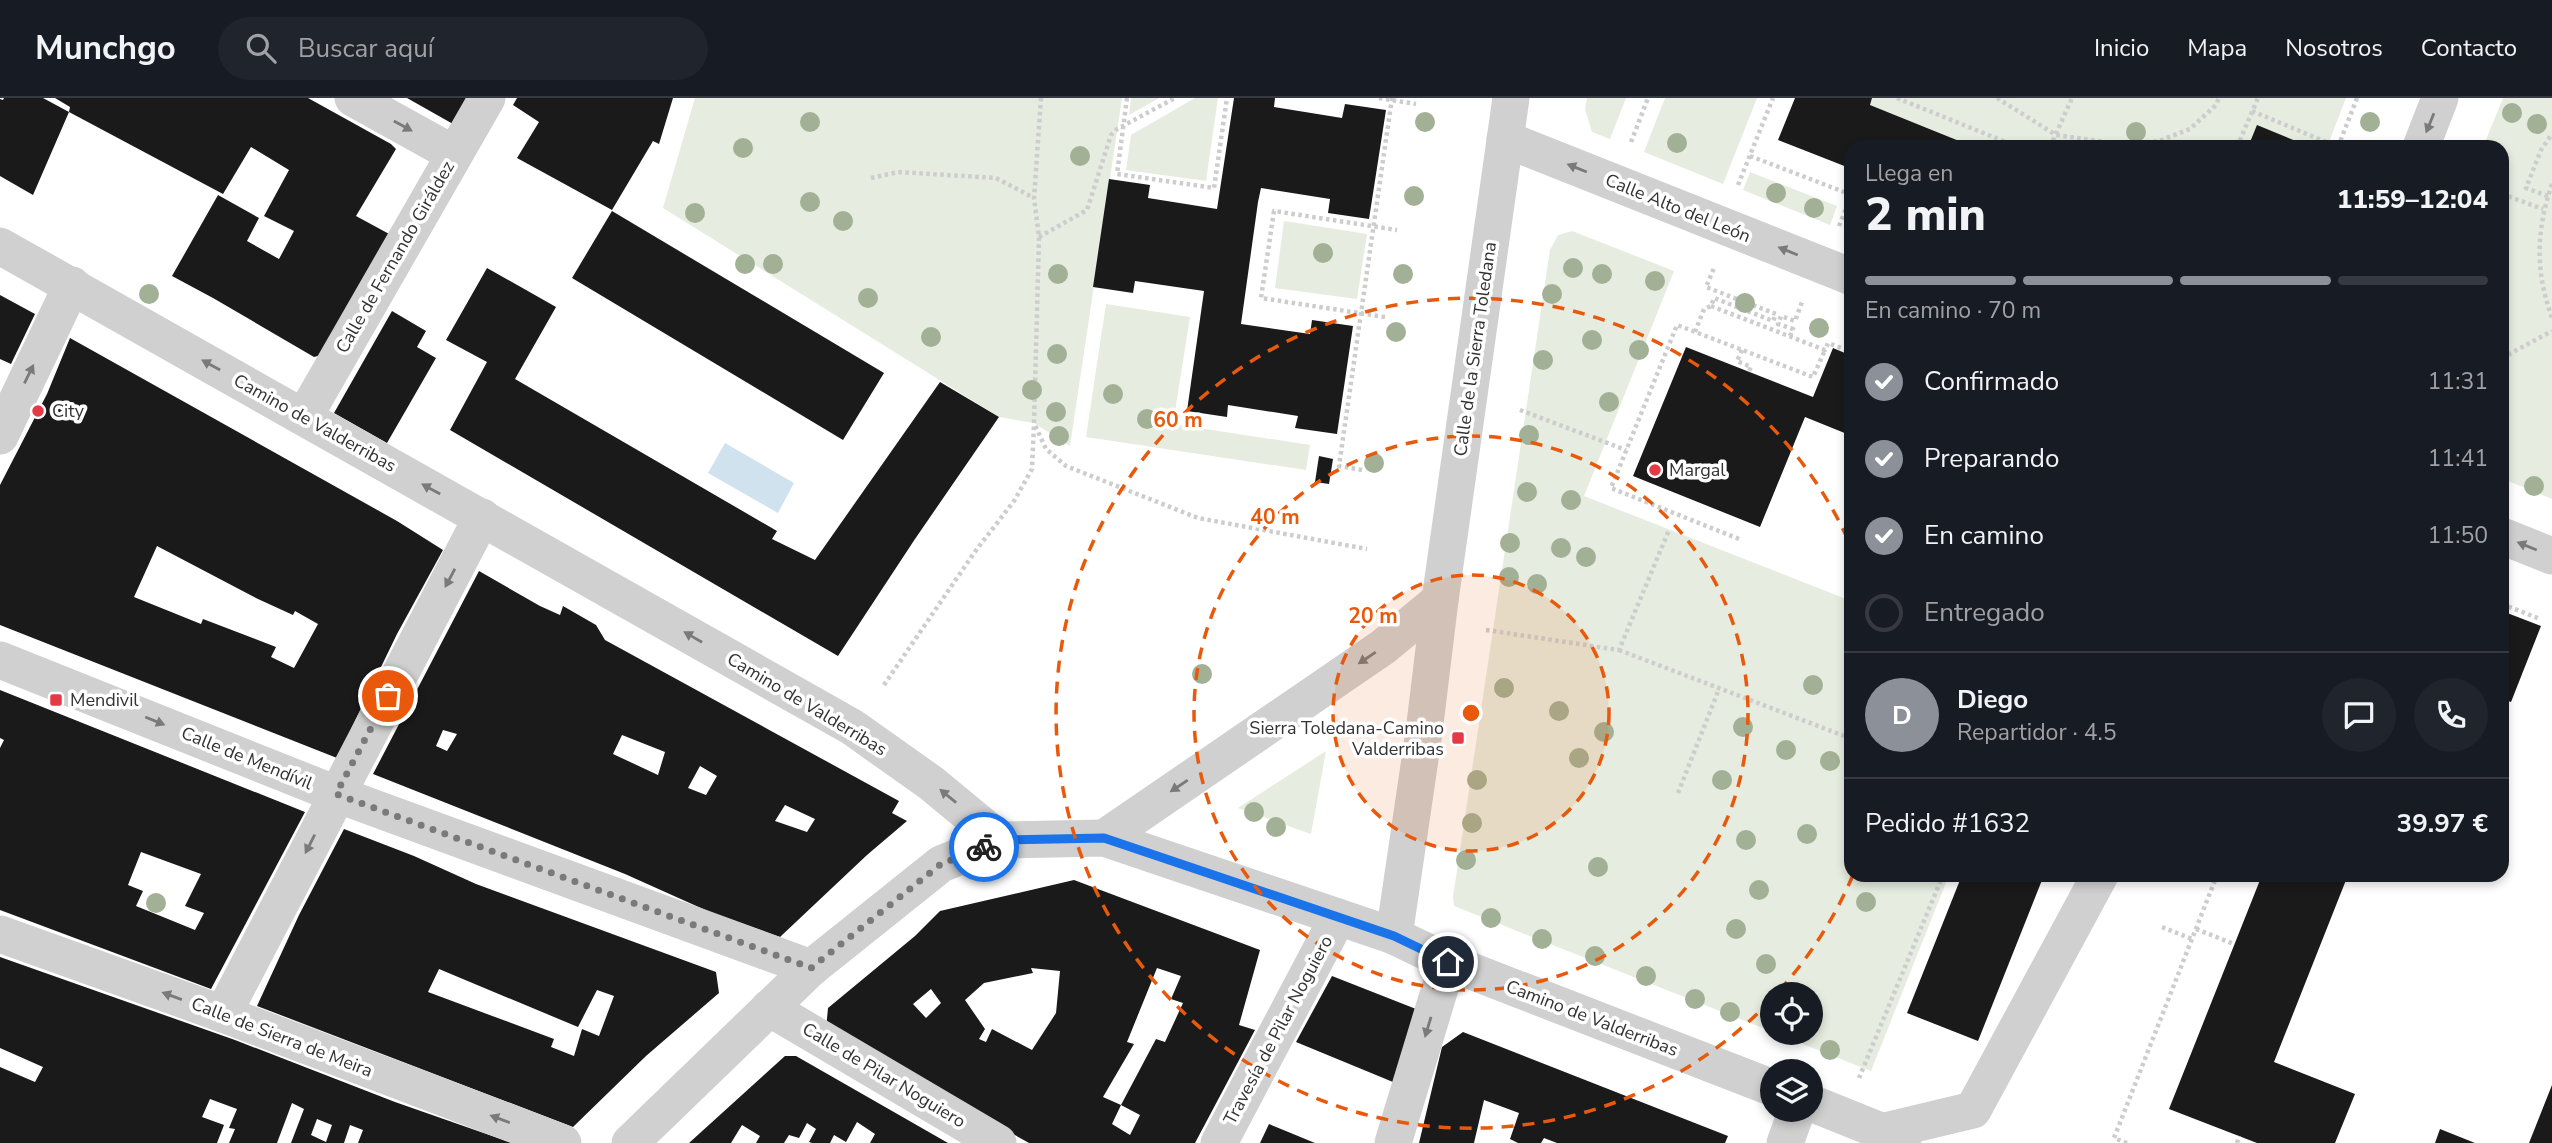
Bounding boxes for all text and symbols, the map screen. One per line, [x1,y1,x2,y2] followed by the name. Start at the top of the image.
[218,17,708,80] search box
[35,26,176,71] text: Munchgo
[242,29,280,67] icon: search
[298,31,434,66] text: Buscar aquí
[2094,32,2149,64] text: Inicio
[2187,32,2247,64] text: Mapa
[2285,32,2383,64] text: Nosotros
[2421,32,2517,64] text: Contacto
[2425,112,2436,133] one-way arrow
[394,120,413,132] one-way arrow
[330,157,460,357] street label: Calle de Fernando Giráldez
[1865,158,1953,189] text: Llega en
[1566,162,1587,173] one-way arrow
[1602,168,1754,248] street label: Calle Alto del León
[2337,182,2488,217] text: 11:59–12:04
[1865,183,1986,246] text: 2 min
[1448,240,1502,458] street label: Calle de la Sierra Toledana
[1778,246,1799,257] one-way arrow
[1865,295,2041,326] text: En camino · 70 m
[202,359,221,371] one-way arrow
[1865,363,1903,401] icon: check
[24,364,35,384] one-way arrow
[1924,364,2059,399] text: Confirmado
[2428,366,2488,397] text: 11:31
[229,368,401,478] street label: Camino de Valderribas
[52,399,85,423] place label: City
[30,403,46,419] marker: City
[1153,406,1203,434] text: 60 m
[1865,440,1903,478] icon: check
[1924,441,2059,476] text: Preparando
[2428,443,2488,474] text: 11:41
[1669,458,1726,482] place label: Margal
[1647,462,1663,478] marker: Margal
[421,483,441,495] one-way arrow
[1250,503,1300,531] text: 40 m
[1865,517,1903,555] icon: check
[1924,518,2044,553] text: En camino
[2428,520,2488,551] text: 11:50
[2517,540,2538,551] one-way arrow
[445,568,456,588] one-way arrow
[1924,595,2045,630] text: Entregado
[1348,602,1398,630] text: 20 m
[683,631,703,643] one-way arrow
[723,647,891,761] street label: Camino de Valderribas
[1358,651,1376,665] one-way arrow
[358,666,418,726] pin
[369,677,407,715] icon: bag
[2322,678,2396,752] button: chat
[2414,678,2488,752] button: phone
[1957,682,2028,717] text: Diego
[70,688,139,712] place label: Mendivil
[48,692,64,708] marker: Mendivil
[1892,698,1912,733] text: D
[1459,701,1483,725] centre of rings
[144,716,165,727] one-way arrow
[1249,716,1444,761] place label: Sierra Toledana-Camino Valderribas
[1957,717,2117,748] text: Repartidor · 4.5
[178,721,317,795] street label: Calle de Mendívil
[1450,730,1466,746] marker: Sierra Toledana-Camino Valderribas
[1170,779,1189,792] one-way arrow
[939,789,957,804] one-way arrow
[1865,806,2030,841] text: Pedido #1632
[2397,806,2488,841] text: 39.97 €
[949,812,1019,882] courier
[965,828,1003,866] icon: bike
[305,834,316,854] one-way arrow
[1218,931,1338,1129] street label: Travesía de Pilar Noguiero
[1418,932,1478,992] pin
[1429,943,1467,981] icon: home
[1503,974,1681,1062] street label: Camino de Valderribas
[1760,982,1823,1122] map controls
[1760,982,1823,1045] button: locate
[161,990,182,1001] one-way arrow
[188,991,376,1083] street label: Calle de Sierra de Meira
[798,1017,970,1133] street label: Calle de Pilar Noguiero
[1423,1017,1433,1038] one-way arrow
[1760,1059,1823,1122] button: layers
[489,1113,510,1124] one-way arrow

